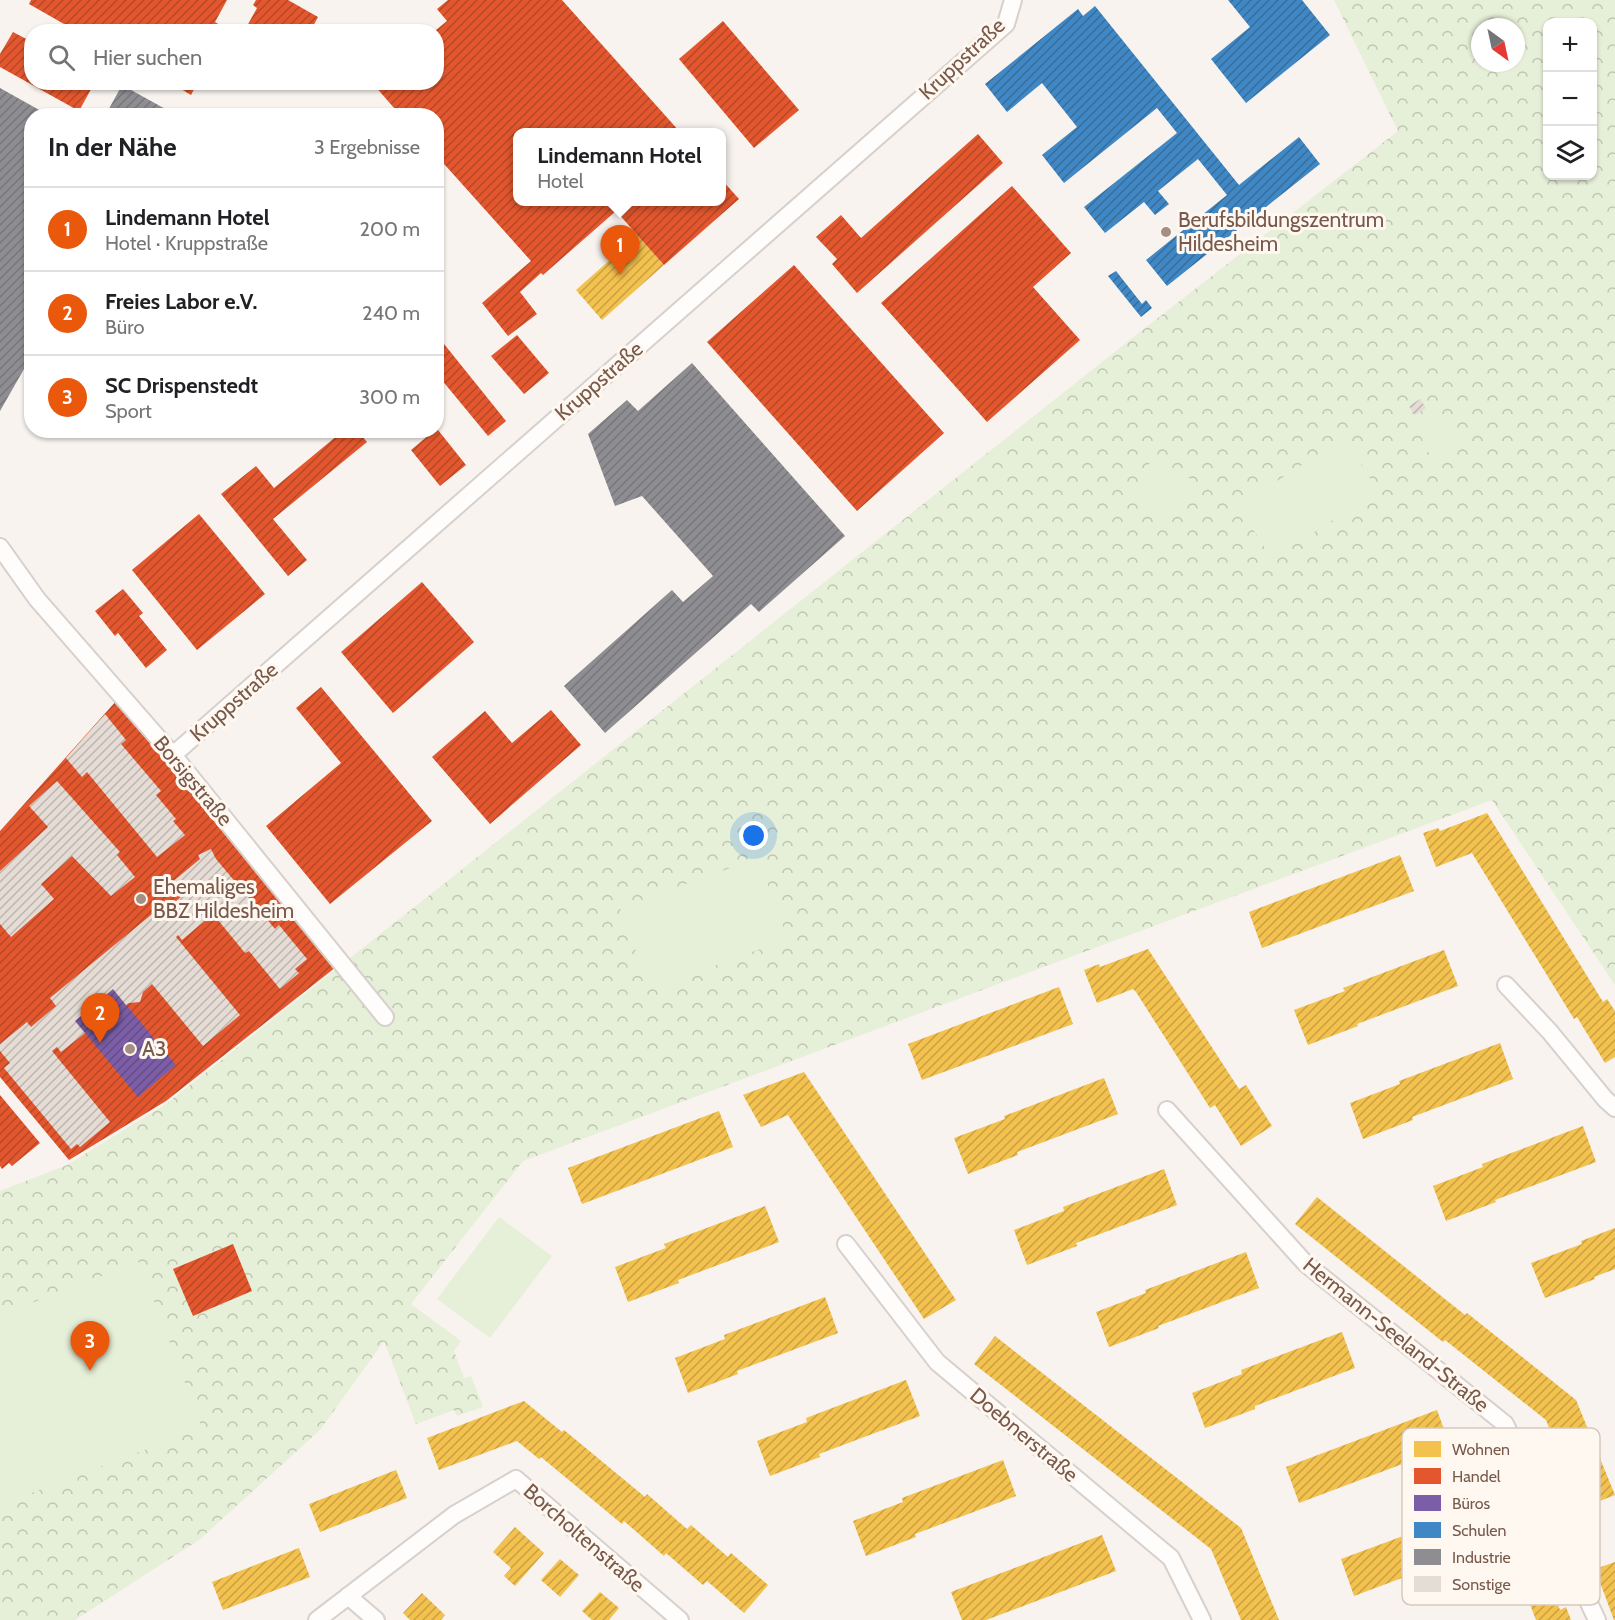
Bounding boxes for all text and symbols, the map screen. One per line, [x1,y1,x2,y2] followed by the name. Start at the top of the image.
[914,12,1010,105] street label: Kruppstraße
[1471,18,1525,72] north arrow
[1543,18,1597,180] map controls
[1543,18,1597,72] button: +
[24,24,444,90] search box
[45,41,78,74] icon: search
[93,44,202,71] text: Hier suchen
[1543,72,1597,126] button: −
[1543,126,1597,180] button: layers
[513,128,726,206] popup
[48,131,177,163] text: In der Nähe
[314,135,420,159] text: 3 Ergebnisse
[537,142,702,169] text: Lindemann Hotel
[537,169,584,193] text: Hotel
[105,204,269,231] text: Lindemann Hotel
[1178,207,1384,256] place label: Berufsbildungszentrum Hildesheim
[64,217,71,241] text: 1
[360,217,420,241] text: 200 m
[1159,225,1173,239] marker: Berufsbildungszentrum Hildesheim
[600,226,640,275] pin: 1
[105,231,268,255] text: Hotel · Kruppstraße
[105,288,257,315] text: Freies Labor e.V.
[62,301,73,325] text: 2
[362,301,420,325] text: 240 m
[105,315,144,339] text: Büro
[550,336,648,425] street label: Kruppstraße
[105,372,258,399] text: SC Drispenstedt
[62,385,73,409] text: 3
[359,385,420,409] text: 300 m
[105,399,152,423] text: Sport
[185,657,283,746] street label: Kruppstraße
[149,731,238,831] street label: Borsigstraße
[739,821,768,850] your location
[153,874,294,923] place label: Ehemaliges BBZ Hildesheim
[134,892,148,906] marker: Ehemaliges BBZ Hildesheim
[80,994,120,1043] pin: 2
[142,1036,166,1061] place label: A3
[123,1042,137,1056] marker: A3
[1298,1252,1494,1417] street label: Hermann-Seeland-Straße
[70,1322,110,1371] pin: 3
[965,1382,1084,1487] street label: Doebnerstraße
[1402,1428,1600,1605] legend
[1452,1440,1510,1459] text: Wohnen
[1452,1467,1501,1486] text: Handel
[519,1478,650,1597] street label: Borcholtenstraße
[1452,1494,1491,1513] text: Büros
[1452,1521,1507,1540] text: Schulen
[1452,1548,1511,1567] text: Industrie
[1452,1575,1511,1594] text: Sonstige

